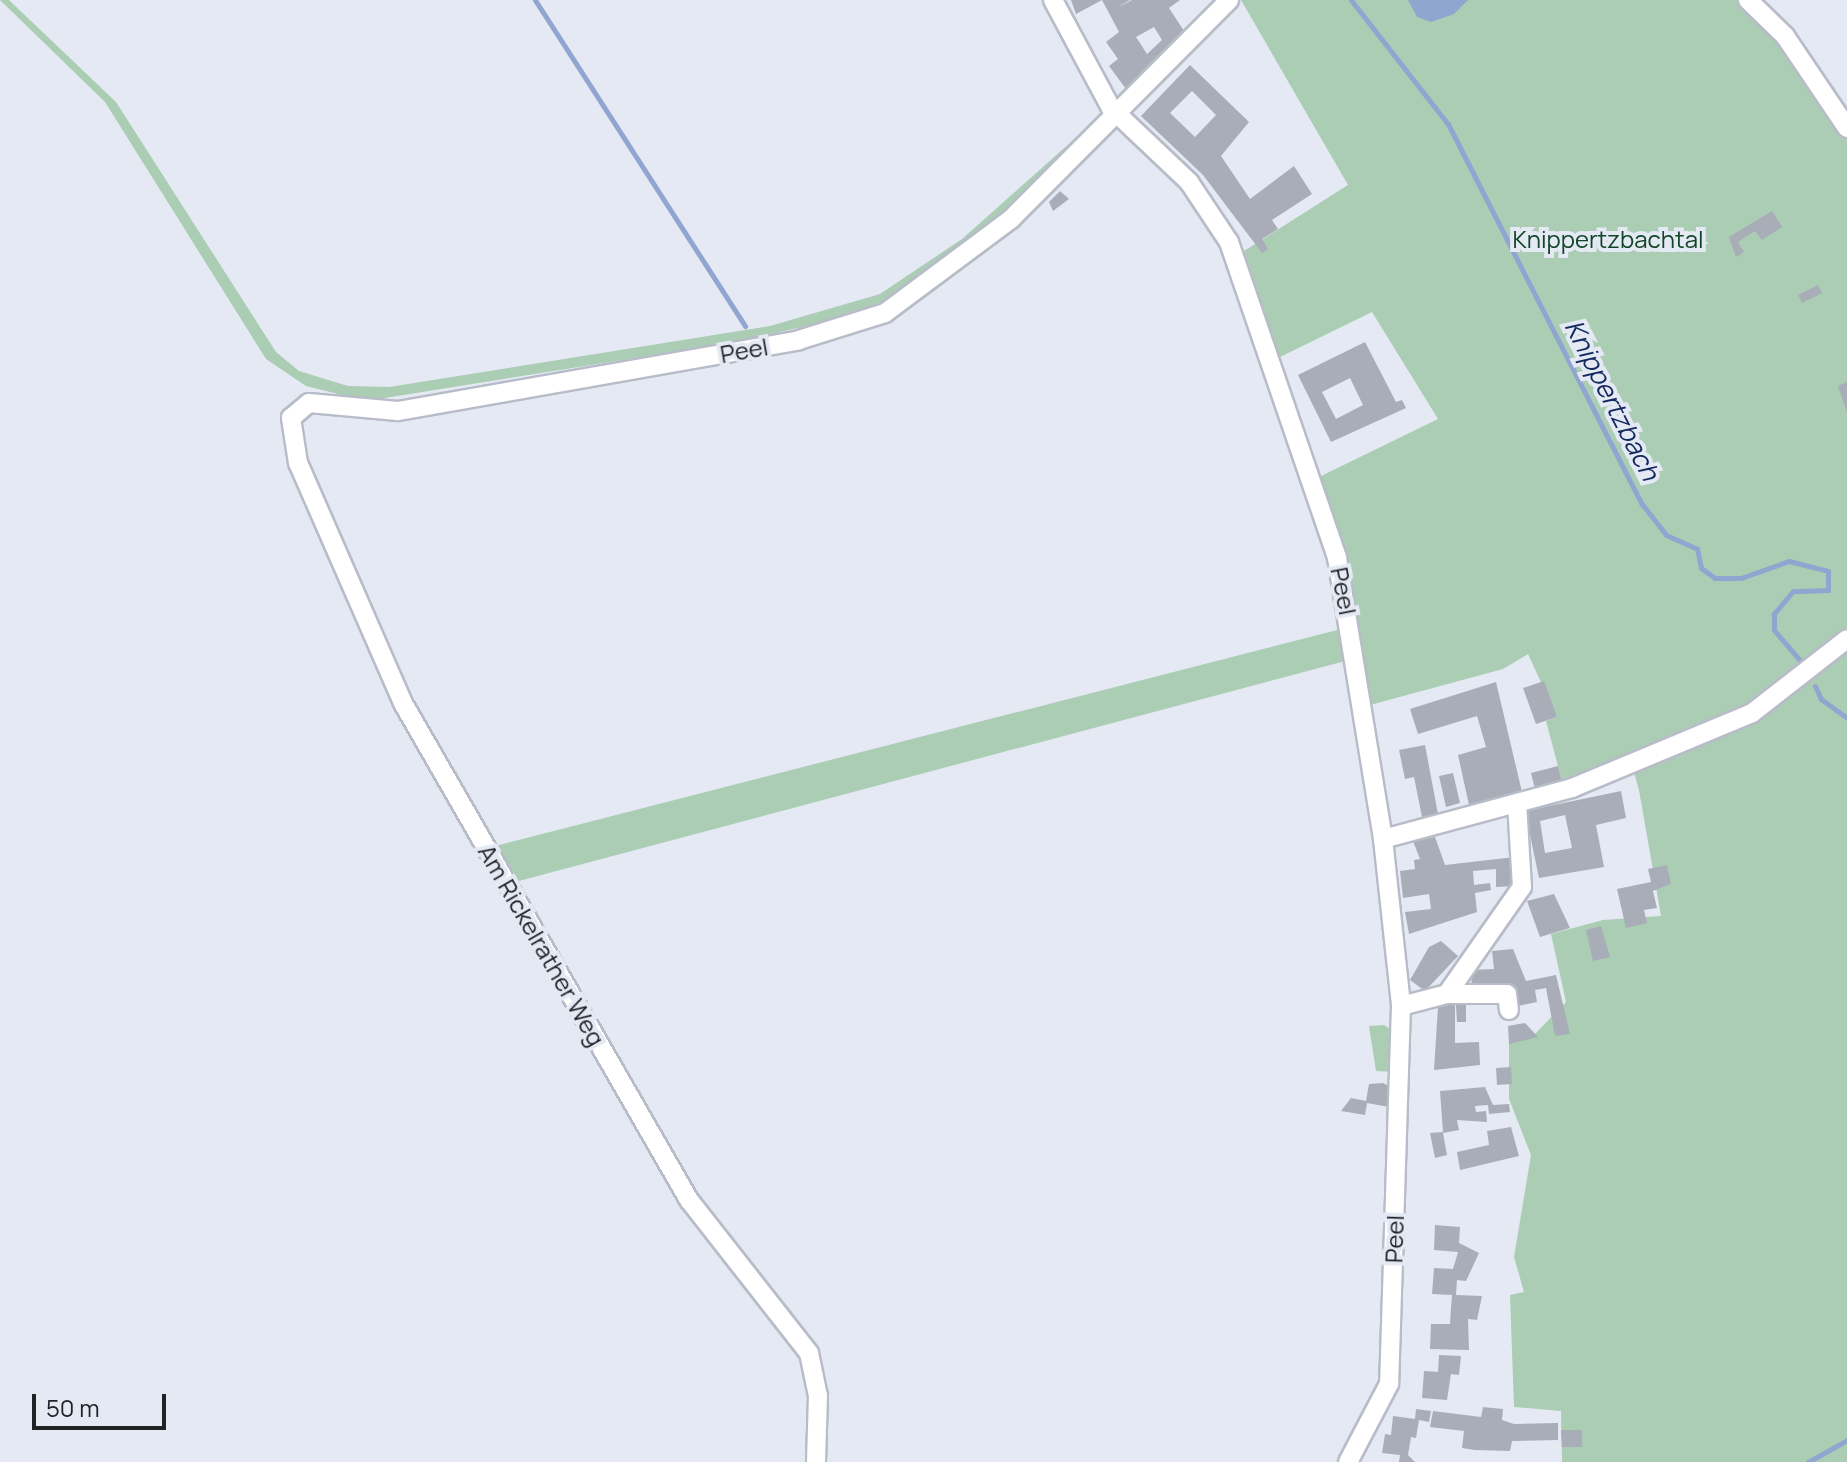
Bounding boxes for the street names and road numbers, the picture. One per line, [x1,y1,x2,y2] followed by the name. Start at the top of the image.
[718,332,770,368] street label: Peel
[1325,565,1363,617] street label: Peel
[473,839,611,1051] street label: Am Rickelrather Weg
[1379,1214,1409,1264] street label: Peel

